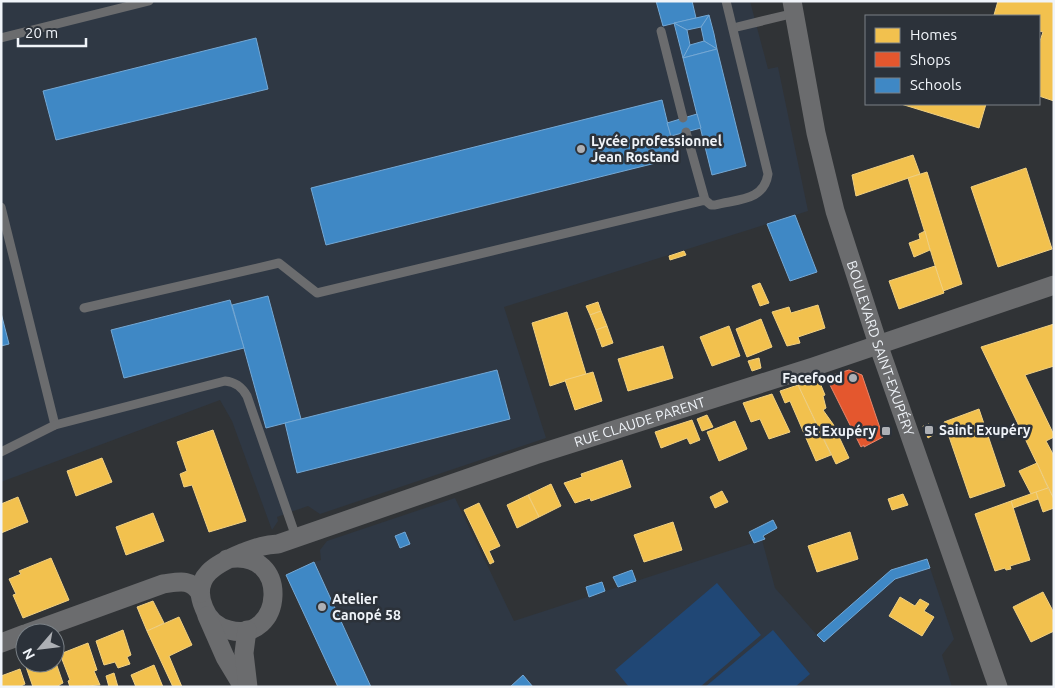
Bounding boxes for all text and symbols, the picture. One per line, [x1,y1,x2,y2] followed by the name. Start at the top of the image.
[18,15,85,47] scale bar
[865,15,1040,105] legend
[25,24,58,41] text: 20 m
[910,26,957,43] text: Homes
[910,51,951,68] text: Shops
[910,76,961,93] text: Schools
[591,133,722,165] place label: Lycée professionnel Jean Rostand
[575,143,587,155] marker: Lycée professionnel Jean Rostand
[844,259,917,438] street label: BOULEVARD SAINT-EXUPÉRY
[782,370,843,386] place label: Facefood
[847,372,859,384] marker: Facefood
[572,394,707,450] street label: RUE CLAUDE PARENT
[939,422,1031,438] place label: Saint Exupéry
[804,423,877,439] place label: St Exupéry
[923,424,935,436] marker: Saint Exupéry
[880,425,892,437] marker: St Exupéry
[332,591,401,623] place label: Atelier Canopé 58
[316,601,328,613] marker: Atelier Canopé 58
[15,623,65,673] north arrow
[19,646,38,662] text: N

